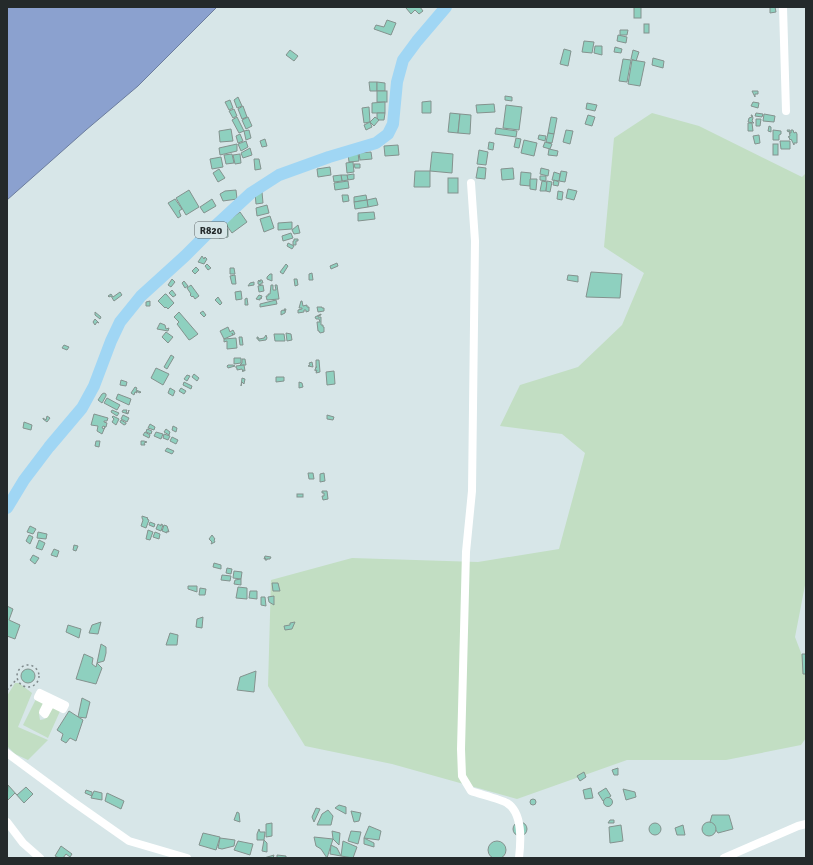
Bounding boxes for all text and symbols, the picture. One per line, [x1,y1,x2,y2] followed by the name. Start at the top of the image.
[195,222,227,238] road number: R820

